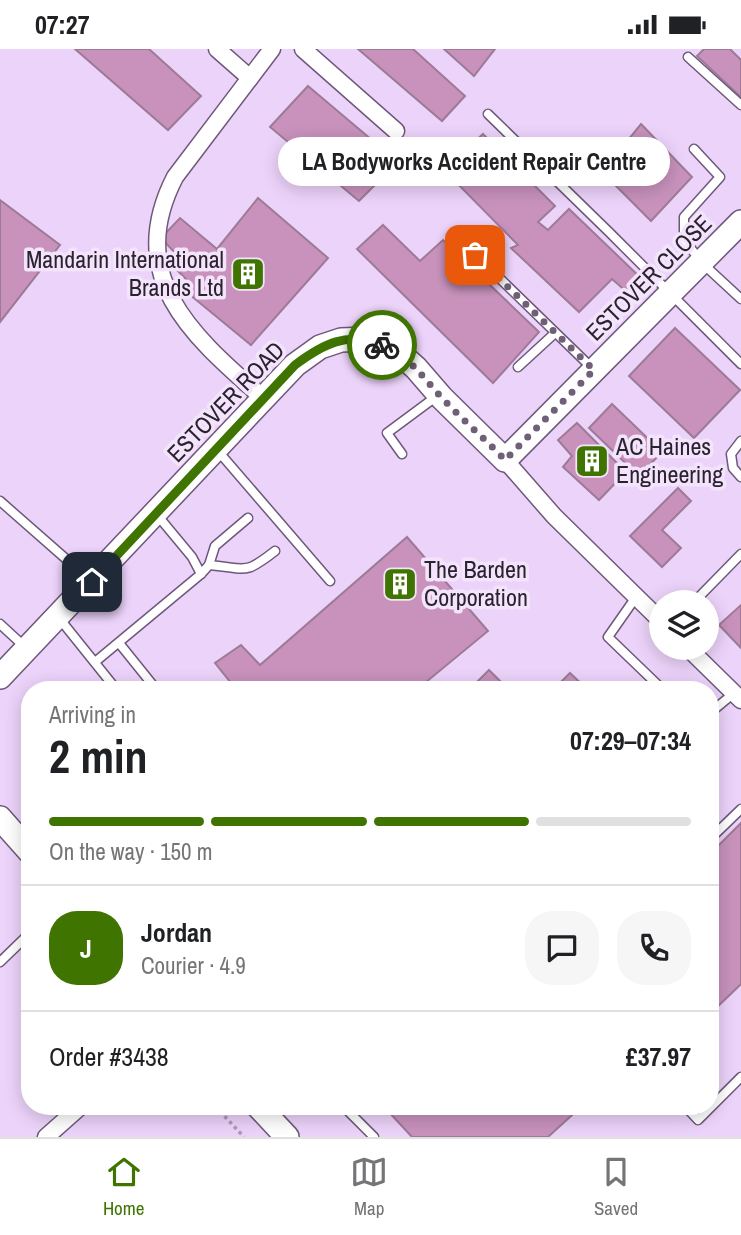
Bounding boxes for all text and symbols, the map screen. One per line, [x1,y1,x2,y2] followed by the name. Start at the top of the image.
[35,7,90,42] text: 07:27
[279,136,671,185] callout: LA Bodyworks Accident Repair Centre
[302,146,646,177] text: LA Bodyworks Accident Repair Centre
[578,207,718,347] street label: ESTOVER CLOSE
[445,225,505,285] pin
[456,236,494,274] icon: bag
[26,243,224,303] place label: Mandarin International Brands Ltd
[229,255,267,293] building icon: Mandarin International Brands Ltd
[347,310,417,380] courier
[363,326,401,364] icon: bike
[160,334,291,469] street label: ESTOVER ROAD
[615,430,723,490] place label: AC Haines Engineering
[573,442,611,480] building icon: AC Haines Engineering
[62,552,122,612] pin
[424,553,528,613] place label: The Barden Corporation
[73,563,111,601] icon: home
[381,565,419,603] building icon: The Barden Corporation
[649,590,719,660] map controls
[649,590,719,660] button: layers
[49,699,136,730] text: Arriving in
[570,723,691,758] text: 07:29–07:34
[49,725,148,787] text: 2 min
[49,836,213,867] text: On the way · 150 m
[525,911,599,985] button: chat
[617,911,691,985] button: phone
[141,915,212,950] text: Jordan
[80,931,92,966] text: J
[141,950,246,981] text: Courier · 4.9
[49,1039,169,1074] text: Order #3438
[626,1039,691,1074] text: £37.97
[103,1153,144,1221] tab: Home
[350,1153,388,1221] tab: Map
[594,1153,638,1221] tab: Saved

